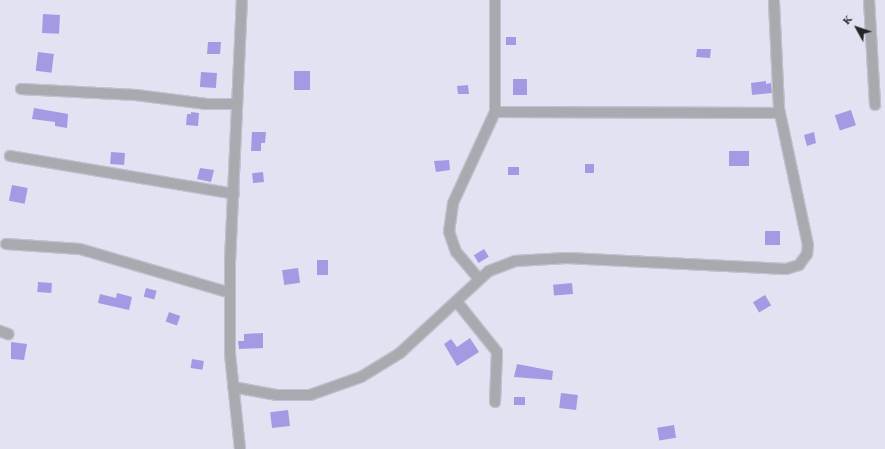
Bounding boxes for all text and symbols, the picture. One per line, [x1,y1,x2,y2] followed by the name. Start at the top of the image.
[837,8,877,48] north arrow
[838,11,857,29] text: K

